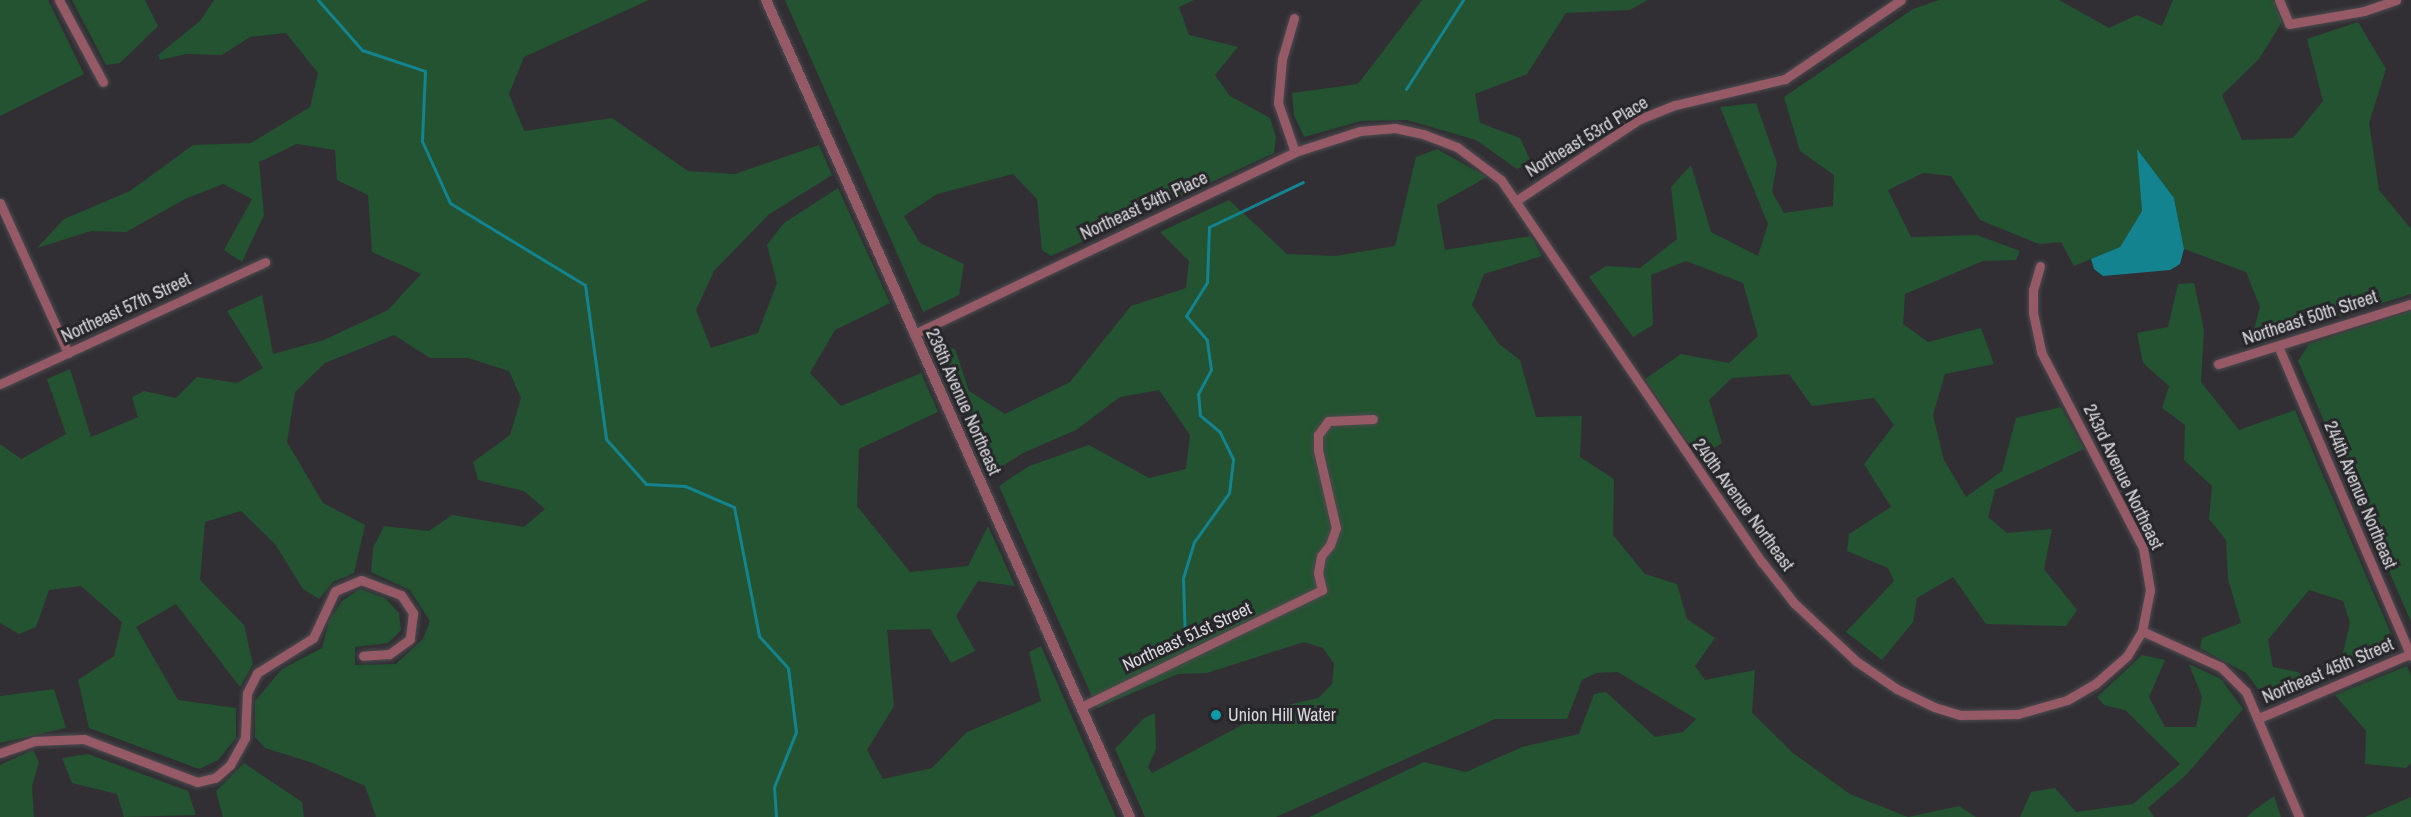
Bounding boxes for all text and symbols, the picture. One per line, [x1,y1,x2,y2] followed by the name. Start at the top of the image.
[1522,92,1652,182] street label: Northeast 53rd Place
[1077,167,1211,245] street label: Northeast 54th Place
[58,269,194,347] street label: Northeast 57th Street
[2240,286,2380,350] street label: Northeast 50th Street
[921,325,1005,479] street label: 236th Avenue Northeast
[2078,400,2168,554] street label: 243rd Avenue Northeast
[2319,418,2401,572] street label: 244th Avenue Northeast
[1688,434,1798,576] street label: 240th Avenue Northeast
[1119,598,1255,676] street label: Northeast 51st Street
[2259,634,2397,708] street label: Northeast 45th Street
[1228,704,1336,726] place label: Union Hill Water
[1209,708,1223,722] marker: Union Hill Water

